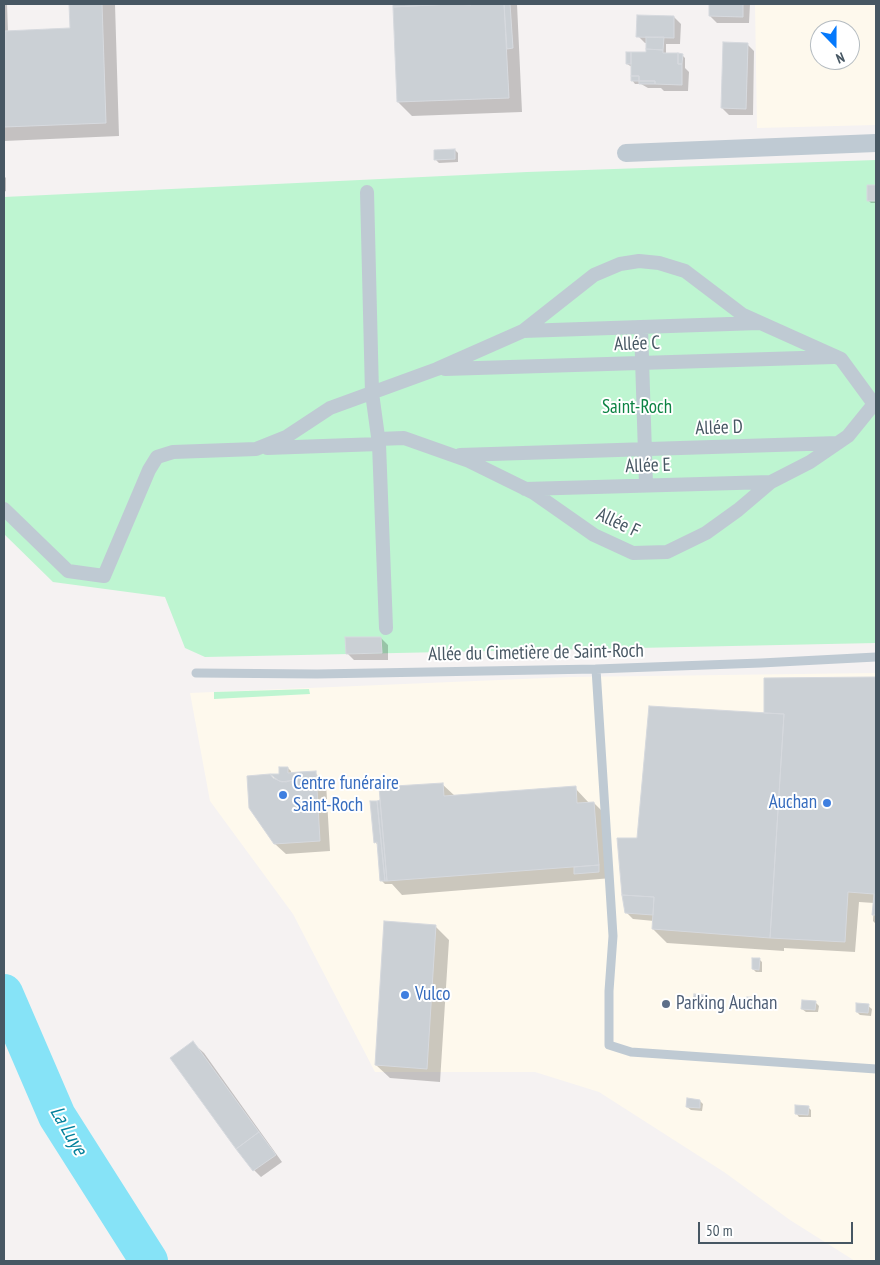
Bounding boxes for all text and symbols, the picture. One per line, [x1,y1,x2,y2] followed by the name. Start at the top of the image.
[810,20,860,70] north arrow
[833,48,847,68] text: N
[614,332,660,356] street label: Allée C
[602,397,672,419] park label: Saint-Roch
[695,416,743,440] street label: Allée D
[625,454,671,478] street label: Allée E
[593,503,643,543] street label: Allée F
[428,640,644,666] street label: Allée du Cimetière de Saint-Roch
[293,773,399,817] place label: Centre funéraire Saint-Roch
[277,789,289,801] marker: Centre funéraire Saint-Roch
[769,792,817,814] place label: Auchan
[821,797,833,809] marker: Auchan
[415,984,450,1006] place label: Vulco
[399,989,411,1001] marker: Vulco
[676,993,777,1015] place label: Parking Auchan
[660,998,672,1010] marker: Parking Auchan
[44,1102,92,1160] water label: La Luye
[700,1212,855,1244] scale bar
[706,1221,732,1240] text: 50 m

